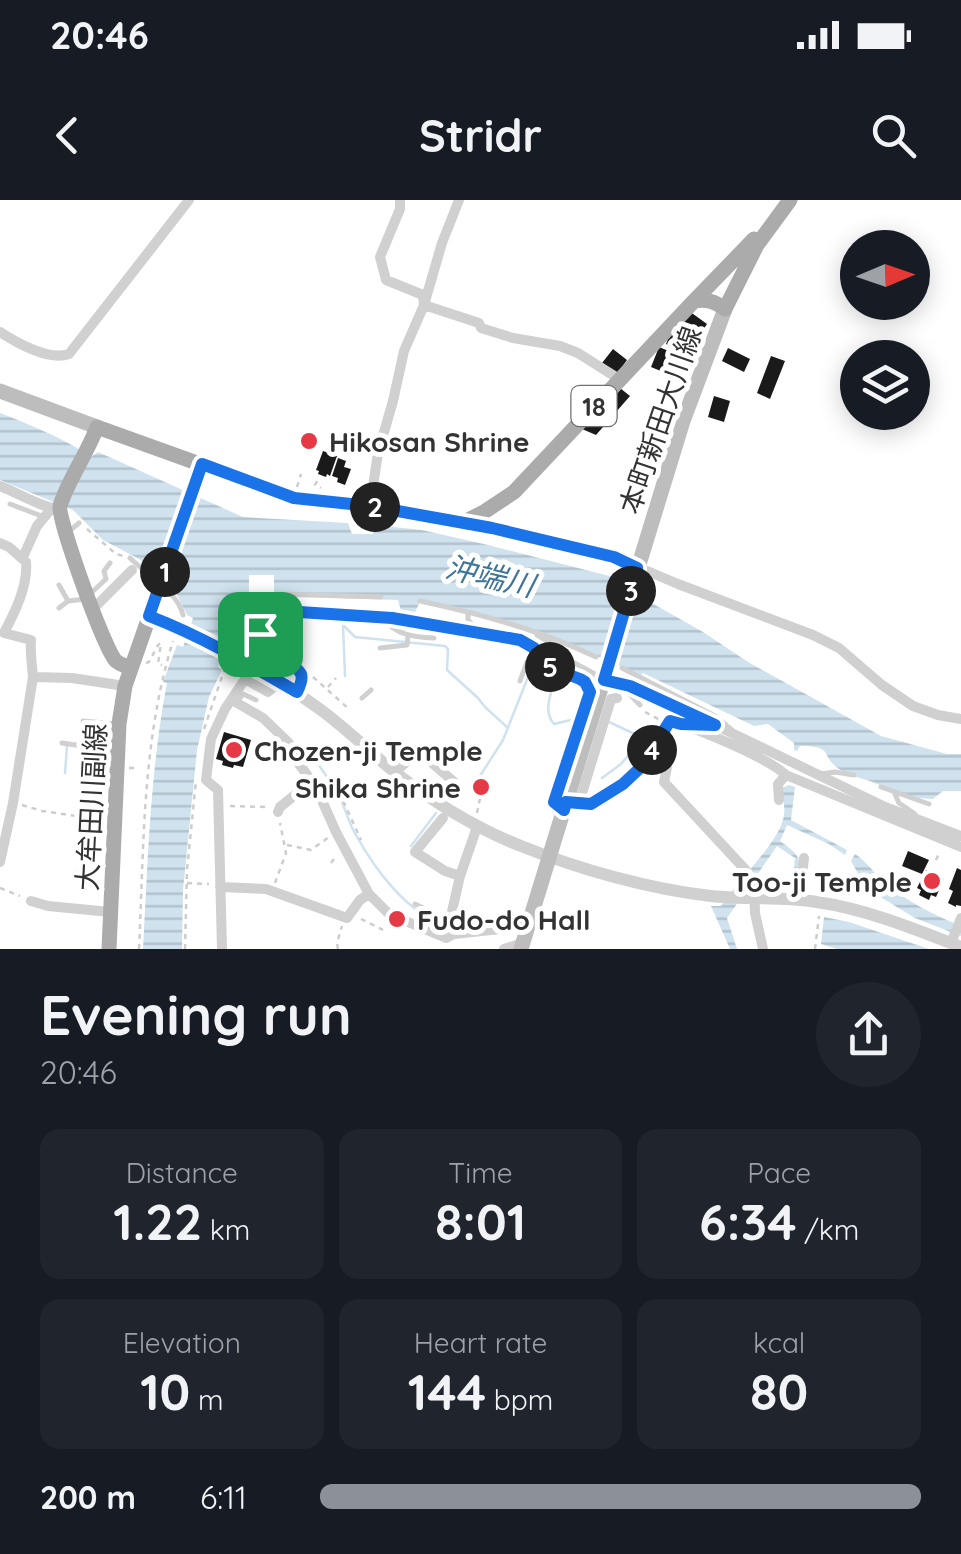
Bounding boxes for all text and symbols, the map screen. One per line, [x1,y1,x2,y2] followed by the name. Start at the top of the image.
[50,11,149,59] text: 20:46
[419,107,542,163] text: Stridr
[40,108,95,163] icon: back
[866,108,921,163] icon: search
[840,230,930,320] north arrow
[840,230,930,430] map controls
[612,322,708,518] street label: 本町新田大川線
[840,340,930,430] button: layers
[572,386,616,426] road number: 18
[329,424,529,459] place label: Hikosan Shrine
[298,430,320,452] marker: Hikosan Shrine
[350,482,400,532] pin: 2
[367,489,383,524] text: 2
[140,547,190,597] pin: 1
[442,547,541,605] water label: 沖端川
[160,554,170,589] text: 1
[606,566,656,616] pin: 3
[623,573,639,608] text: 3
[218,592,303,677] pin
[233,607,288,662] icon: arrive
[525,642,575,692] pin: 5
[542,649,558,684] text: 5
[69,722,113,892] street label: 大牟田川副線
[627,725,677,775] pin: 4
[644,732,660,767] text: 4
[254,733,483,768] place label: Chozen-ji Temple
[223,739,245,761] marker: Chozen-ji Temple
[295,770,461,805] place label: Shika Shrine
[470,776,492,798] marker: Shika Shrine
[732,864,912,899] place label: Too-ji Temple
[921,870,943,892] marker: Too-ji Temple
[417,902,591,937] place label: Fudo-do Hall
[386,908,408,930] marker: Fudo-do Hall
[40,980,352,1049] text: Evening run
[816,982,921,1087] button: share
[40,1052,117,1092] text: 20:46
[126,1155,238,1190] text: Distance
[448,1155,513,1190] text: Time
[747,1155,811,1190] text: Pace
[113,1190,202,1253] text: 1.22
[435,1190,526,1253] text: 8:01
[699,1190,797,1253] text: 6:34
[202,1212,250,1247] text: km
[797,1212,859,1247] text: /km
[123,1325,241,1360] text: Elevation
[414,1325,547,1360] text: Heart rate
[753,1325,805,1360] text: kcal
[140,1360,190,1423] text: 10
[408,1360,486,1423] text: 144
[750,1360,808,1423] text: 80
[190,1382,224,1417] text: m
[486,1382,553,1417] text: bpm
[40,1477,136,1517] text: 200 m
[200,1477,247,1517] text: 6:11

